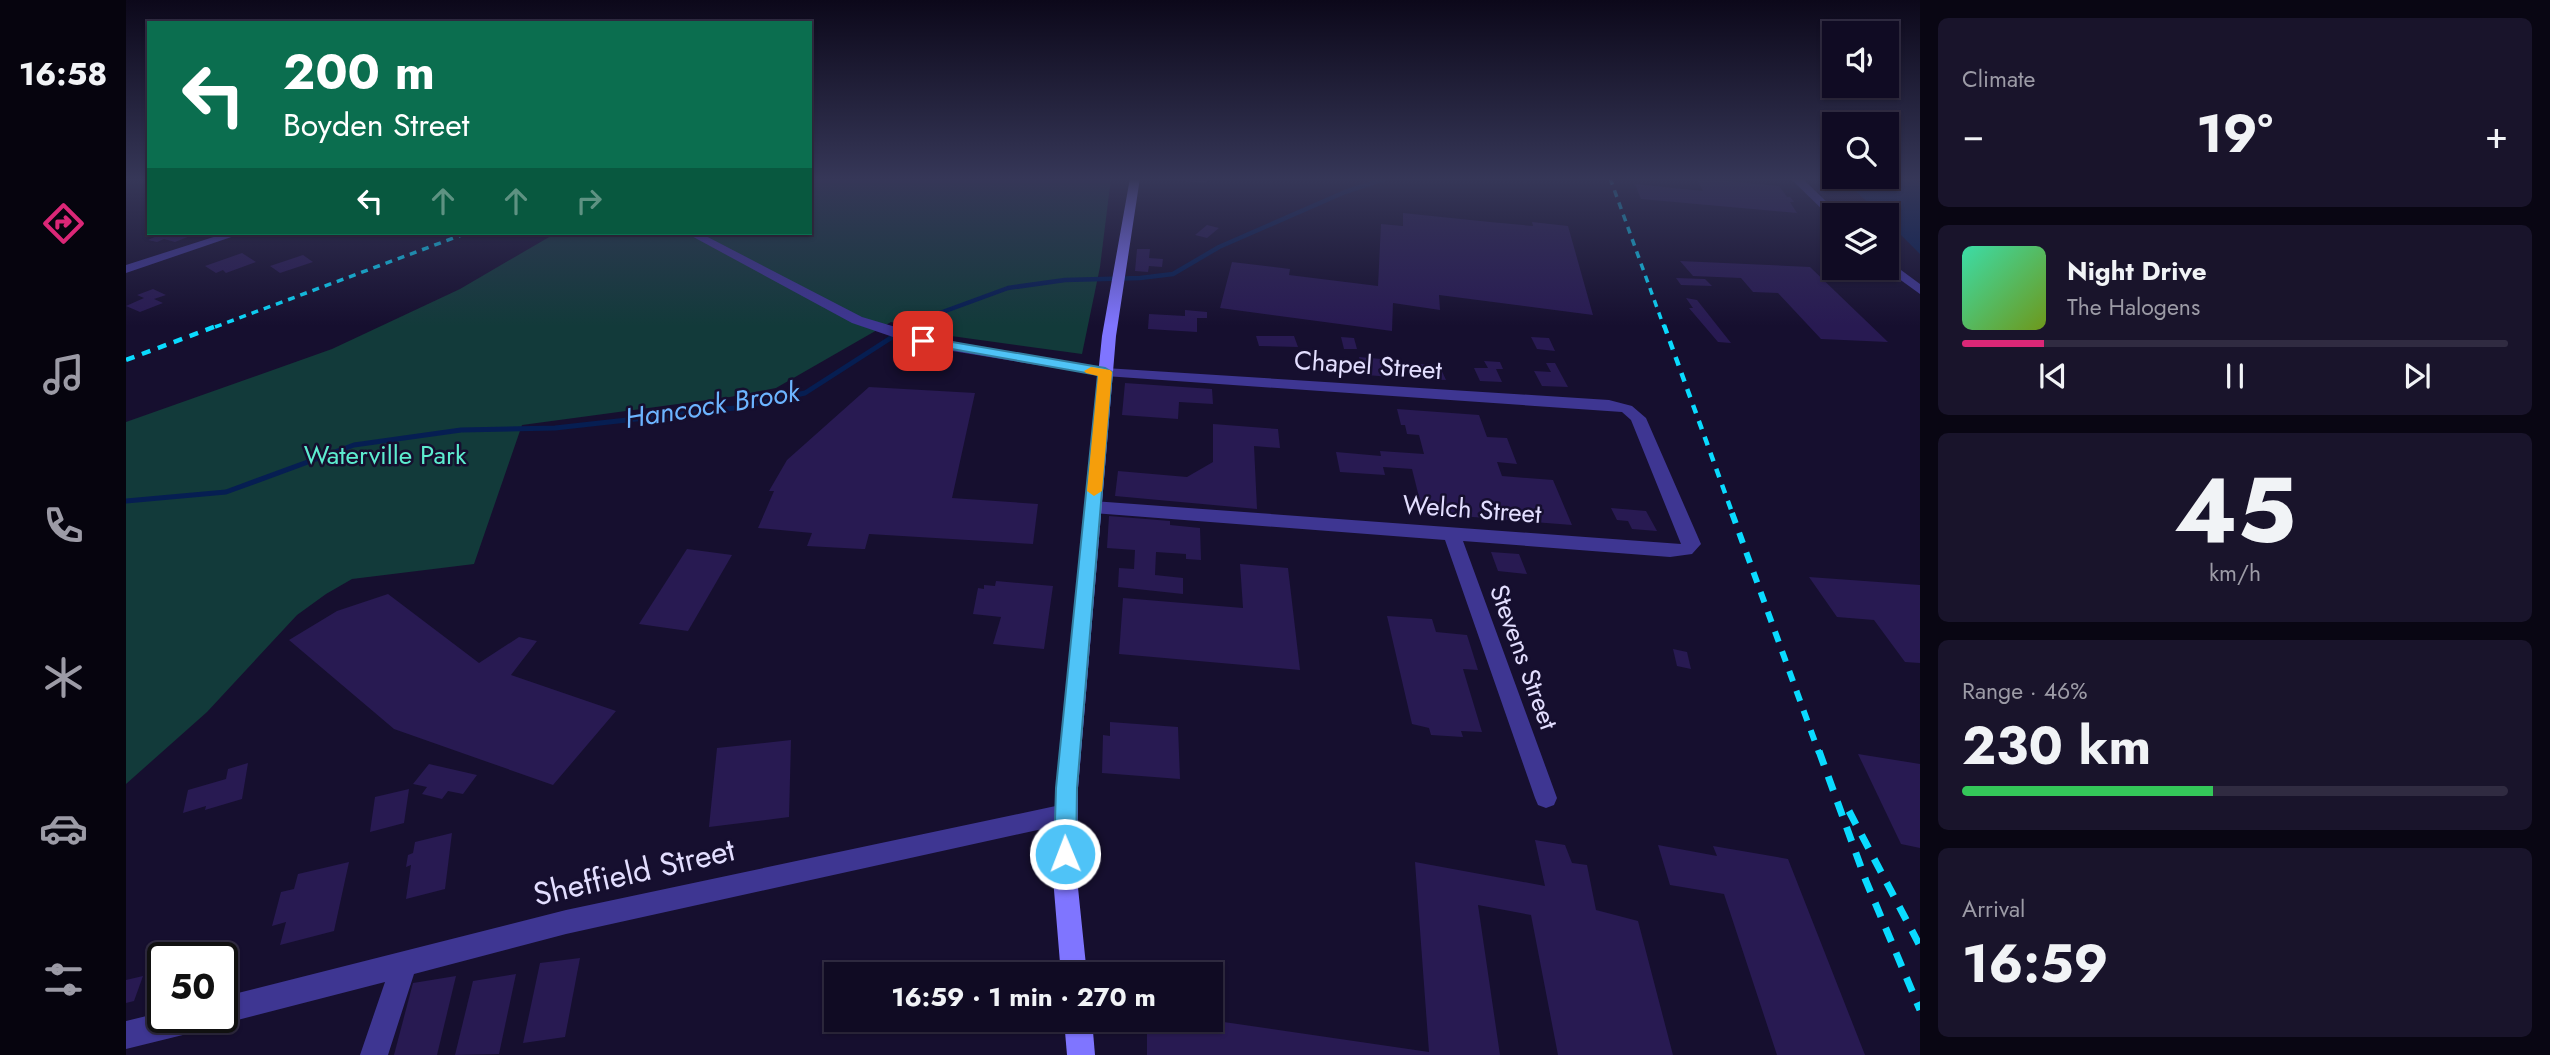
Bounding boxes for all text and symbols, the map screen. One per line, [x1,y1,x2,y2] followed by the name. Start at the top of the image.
[1822,21,1899,280] map controls
[1822,21,1899,98] button: sound
[283,37,435,107] text: 200 m
[168,49,259,140] icon: left
[19,51,107,97] text: 16:58
[1962,62,2035,96] text: Climate
[2196,96,2273,172] text: 19°
[283,102,469,148] text: Boyden Street
[1962,107,1984,162] text: −
[2485,107,2508,162] text: +
[1822,112,1899,189] button: search
[351,182,389,220] icon: left
[424,182,462,220] icon: ahead
[497,182,535,220] icon: ahead
[570,182,608,220] icon: right
[39,199,88,248] icon: directions
[1822,203,1899,280] button: layers
[2067,252,2207,290] text: Night Drive
[2067,290,2200,324] text: The Halogens
[893,311,953,371] pin
[904,322,942,360] icon: arrive
[1293,341,1444,389] street label: Chapel Street
[39,350,88,399] icon: music
[2034,357,2072,395] icon: previous
[2216,357,2254,395] icon: pause
[2398,357,2436,395] icon: next
[622,371,803,439] water label: Hancock Brook
[304,436,467,474] park label: Waterville Park
[2174,445,2296,576] text: 45
[1401,485,1543,533] street label: Welch Street
[39,501,88,550] icon: phone
[2209,556,2261,590] text: km/h
[1480,579,1568,736] street label: Stevens Street
[39,653,88,702] icon: climate
[1962,674,2088,708] text: Range · 46%
[1962,708,2151,784] text: 230 km
[39,804,88,853] icon: car
[1028,817,1102,891] position arrow
[529,826,740,918] street label: Sheffield Street
[1962,892,2025,926] text: Arrival
[1962,926,2108,1002] text: 16:59
[147,942,238,1033] speed limit sign: 50
[39,955,88,1004] icon: filters
[891,978,1156,1016] text: 16:59 · 1 min · 270 m

